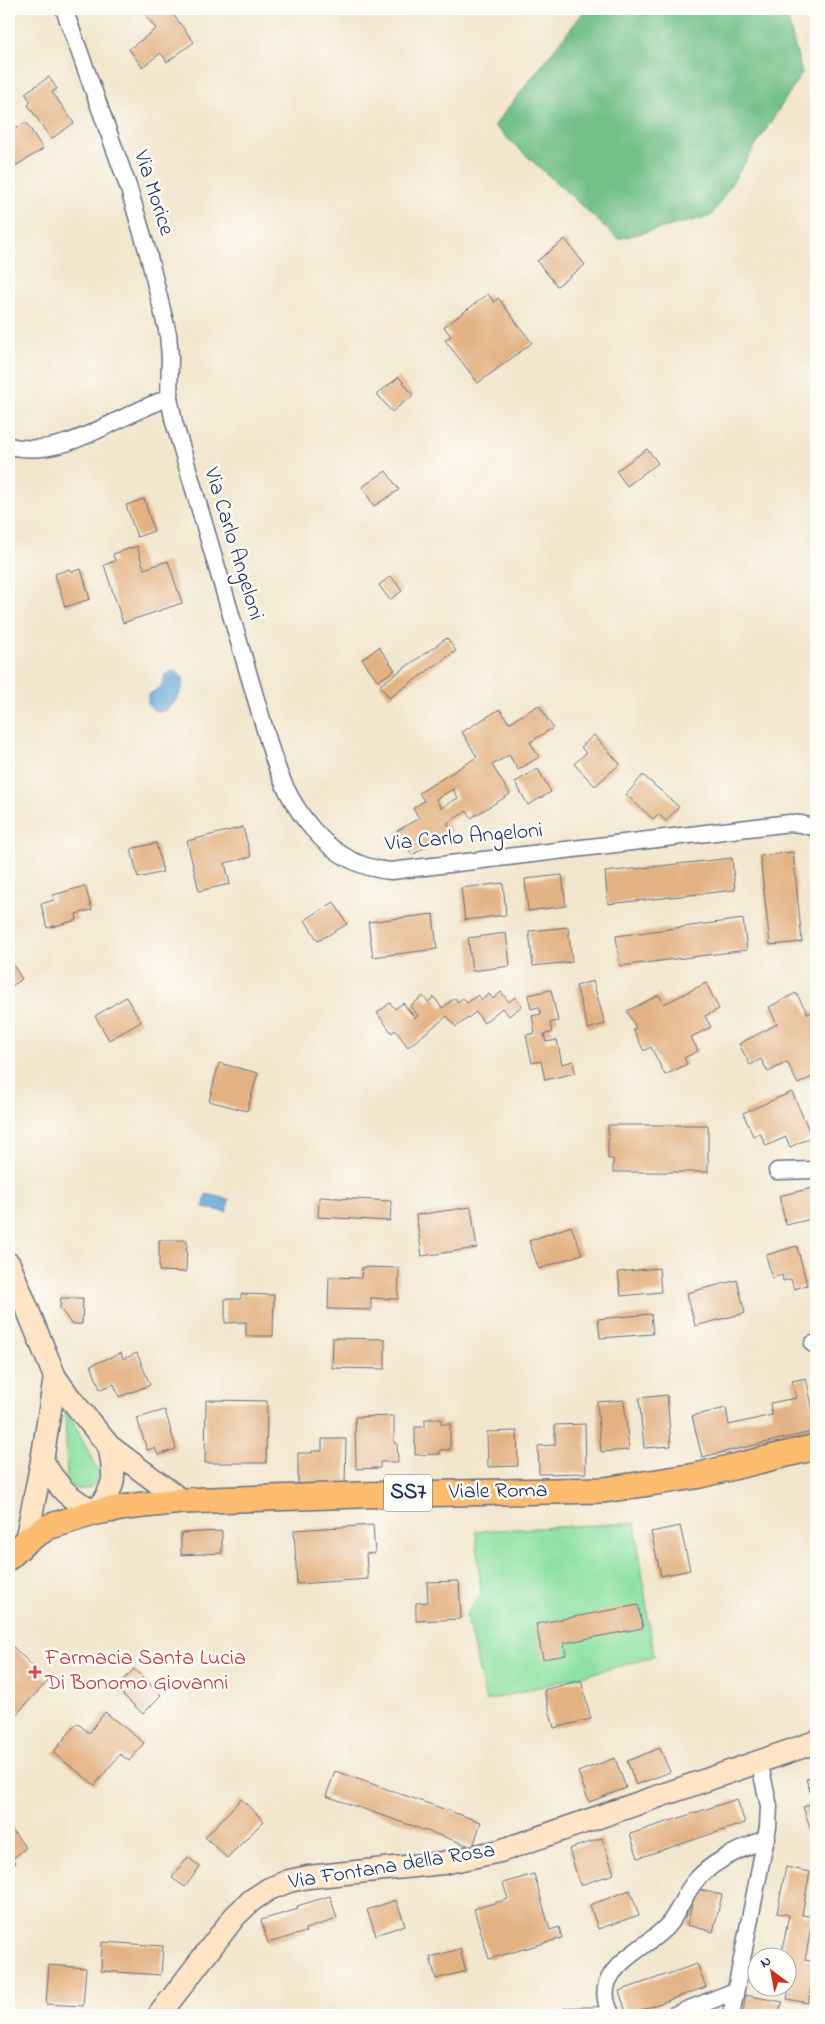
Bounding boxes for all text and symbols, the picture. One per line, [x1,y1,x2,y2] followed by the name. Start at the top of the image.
[124,145,182,240] street label: Via Morice
[193,463,271,625] street label: Via Carlo Angeloni
[383,815,544,862] street label: Via Carlo Angeloni
[384,1475,432,1512] road number: SS7
[447,1475,548,1509] street label: Viale Roma
[44,1643,246,1700] place label: Farmacia Santa Lucia Di Bonomo Giovanni
[29,1666,41,1678] marker: Farmacia Santa Lucia Di Bonomo Giovanni
[286,1835,497,1899] street label: Via Fontana della Rosa
[748,1946,798,1996] north arrow
[756,1951,775,1974] text: N

